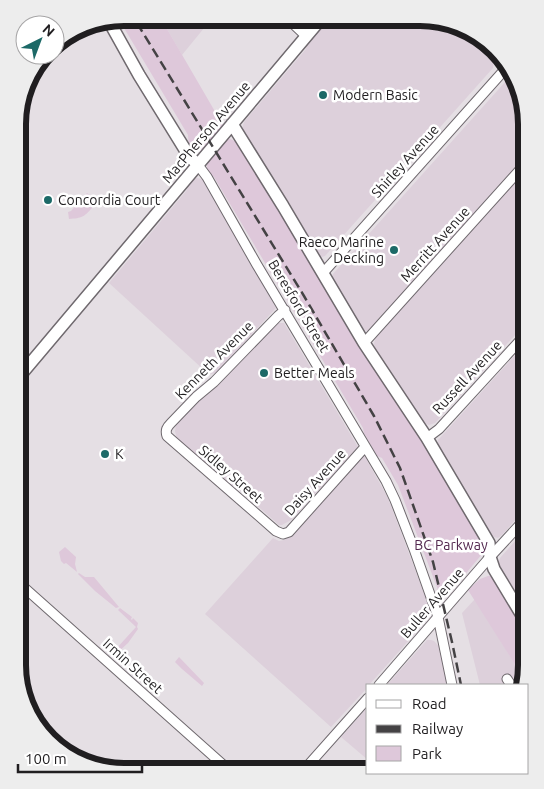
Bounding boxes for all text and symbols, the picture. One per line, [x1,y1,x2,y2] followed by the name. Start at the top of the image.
[15,15,65,65] north arrow
[39,21,58,40] text: N
[159,78,253,186] street label: MacPherson Avenue
[333,87,418,103] place label: Modern Basic
[317,89,329,101] marker: Modern Basic
[368,121,442,201] street label: Shirley Avenue
[58,192,161,208] place label: Concordia Court
[42,194,54,206] marker: Concordia Court
[397,203,473,285] street label: Merritt Avenue
[299,234,384,266] place label: Raeco Marine Decking
[388,244,400,256] marker: Raeco Marine Decking
[265,257,333,356] street label: Beresford Street
[172,318,256,402] street label: Kenneth Avenue
[429,337,505,417] street label: Russell Avenue
[274,365,355,381] place label: Better Meals
[258,367,270,379] marker: Better Meals
[196,442,267,506] street label: Sidley Street
[115,446,124,462] place label: K
[281,446,349,518] street label: Daisy Avenue
[99,448,111,460] marker: K
[414,537,488,553] park label: BC Parkway
[397,565,467,641] street label: Buller Avenue
[100,635,166,697] street label: Irmin Street
[366,684,529,774] legend
[412,695,447,712] text: Road
[412,720,463,737] text: Railway
[18,742,141,774] scale bar
[412,745,442,762] text: Park
[25,750,67,767] text: 100 m

